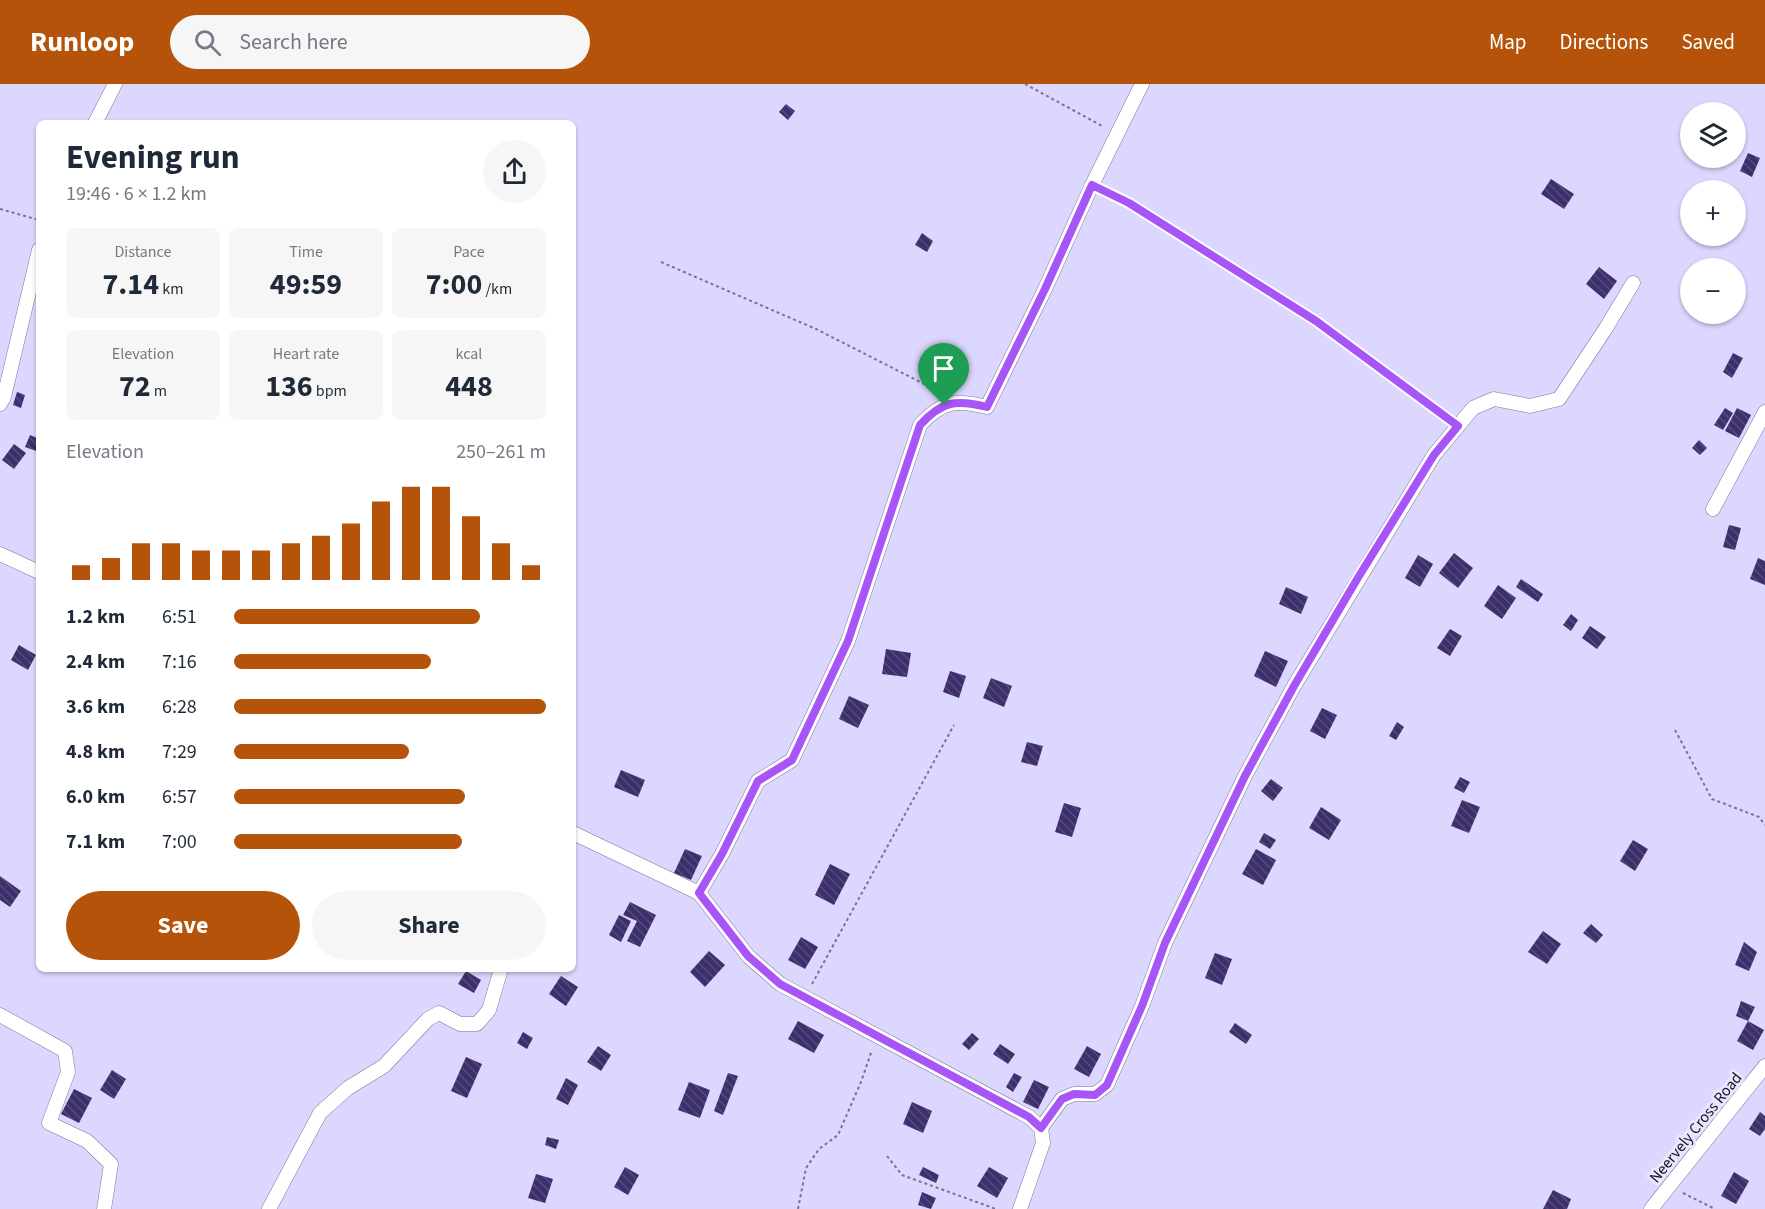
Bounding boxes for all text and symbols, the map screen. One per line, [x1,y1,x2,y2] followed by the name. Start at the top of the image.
[170,15,590,69] search box
[30,22,134,62] text: Runloop
[191,26,224,59] icon: search
[239,26,348,58] text: Search here
[1489,27,1527,57] text: Map
[1560,27,1648,57] text: Directions
[1681,27,1735,57] text: Saved
[1680,102,1746,324] map controls
[1680,102,1746,168] button: layers
[66,134,240,181] text: Evening run
[483,140,546,203] button: share
[66,180,207,208] text: 19:46 · 6 × 1.2 km
[1680,180,1746,246] button: +
[115,241,171,263] text: Distance
[289,241,323,263] text: Time
[453,241,485,263] text: Pace
[1680,258,1746,324] button: −
[103,263,159,306] text: 7.14
[270,263,342,306] text: 49:59
[426,263,482,306] text: 7:00
[159,278,183,300] text: km
[482,278,512,300] text: /km
[112,343,174,365] text: Elevation
[273,343,339,365] text: Heart rate
[456,343,482,365] text: kcal
[918,343,969,405] pin
[927,352,960,385] icon: arrive
[119,365,151,408] text: 72
[265,365,313,408] text: 136
[445,365,493,408] text: 448
[151,380,167,402] text: m
[313,380,347,402] text: bpm
[66,438,144,466] text: Elevation
[456,438,546,466] text: 250–261 m
[66,603,125,631] text: 1.2 km
[162,603,197,631] text: 6:51
[66,648,125,676] text: 2.4 km
[162,648,197,676] text: 7:16
[66,693,125,721] text: 3.6 km
[162,693,197,721] text: 6:28
[66,738,125,766] text: 4.8 km
[162,738,197,766] text: 7:29
[66,783,125,811] text: 6.0 km
[162,783,197,811] text: 6:57
[66,828,125,856] text: 7.1 km
[162,828,197,856] text: 7:00
[66,891,300,960] button: Save
[312,891,546,960] button: Share
[1644,1068,1747,1188] street label: Neervely Cross Road

